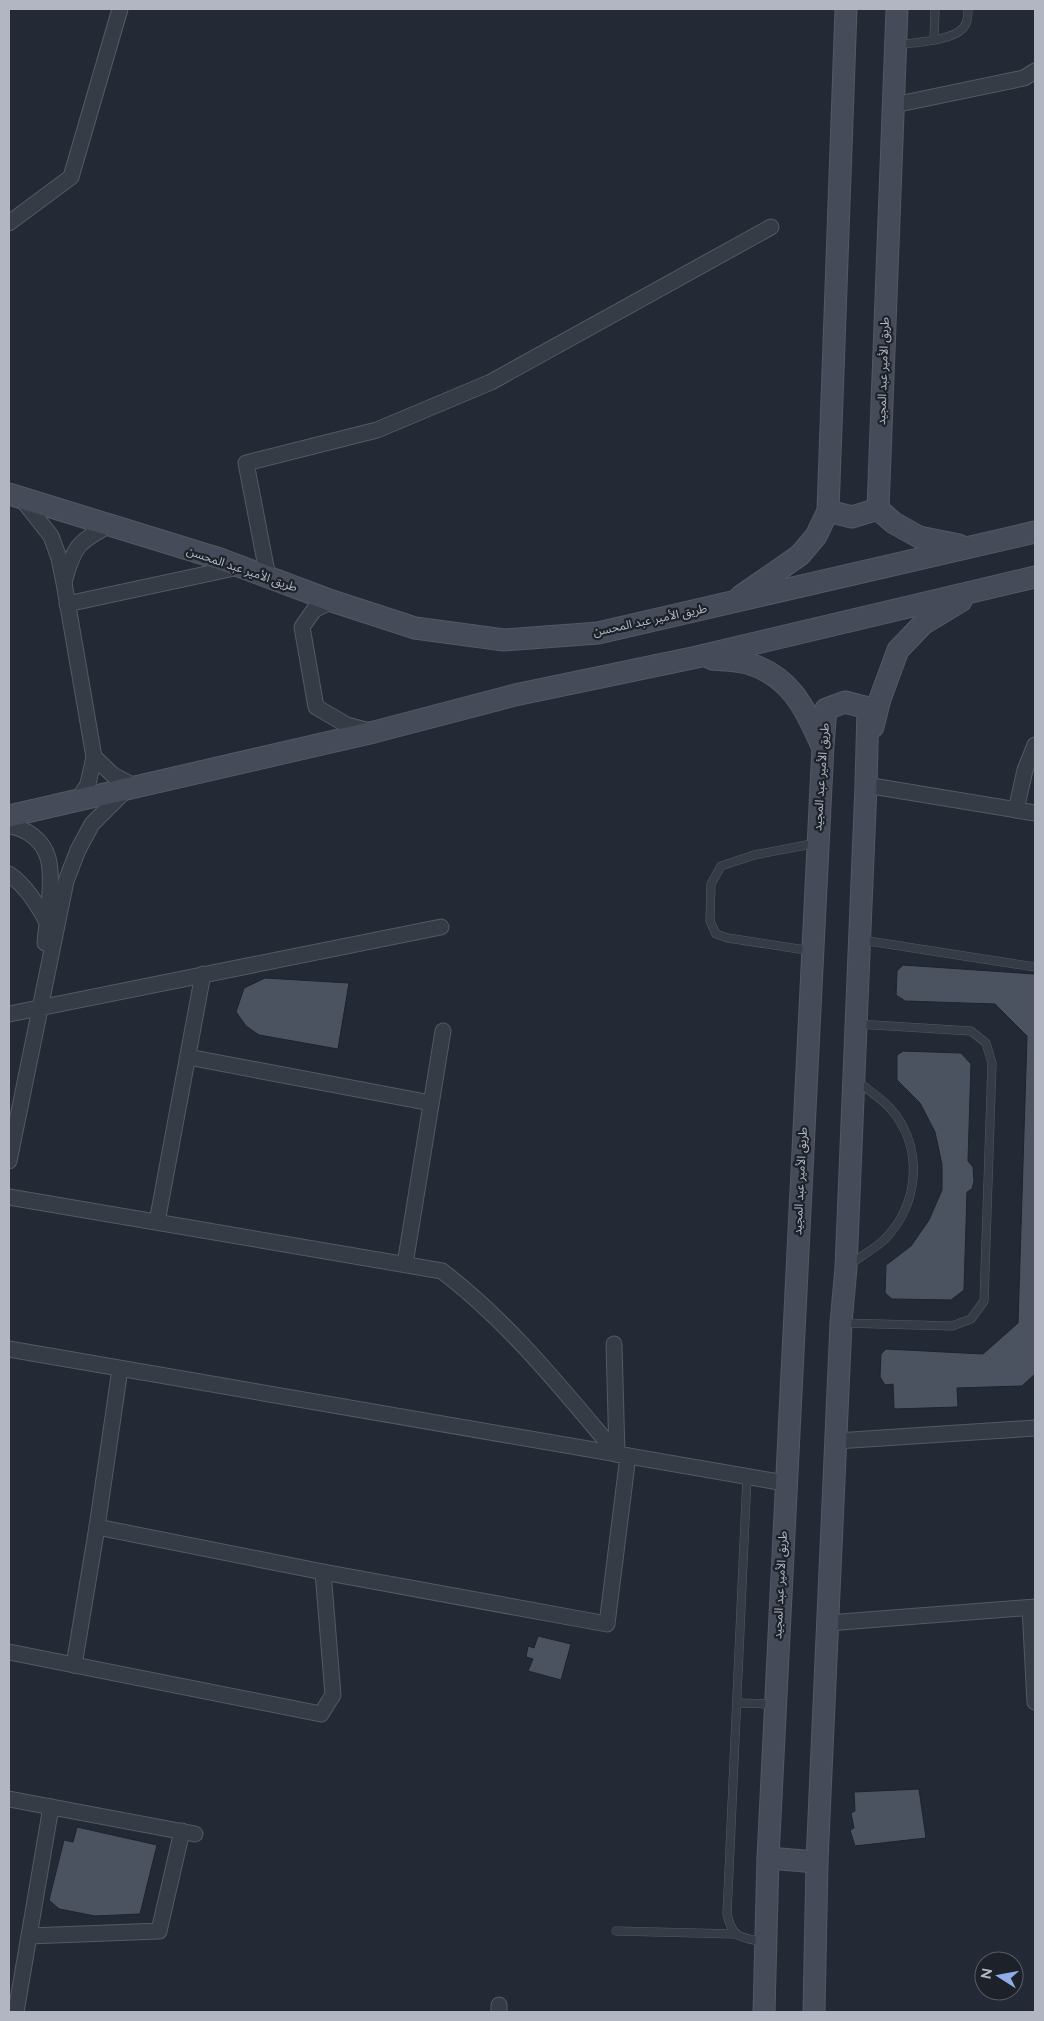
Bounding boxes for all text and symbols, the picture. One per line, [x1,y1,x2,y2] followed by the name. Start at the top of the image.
[874,317,893,425] street label: طريق الأمير عبد المجيد
[184,543,299,596] street label: طريق الأمير عبد المحسن
[592,601,709,640] street label: طريق الأمير عبد المحسن
[810,722,833,832] street label: طريق الأمير عبد المجيد
[790,1127,811,1236] street label: طريق الأمير عبد المجيد
[770,1531,791,1640] street label: طريق الأمير عبد المجيد
[974,1951,1024,2001] north arrow
[977,1967,995,1980] text: N

